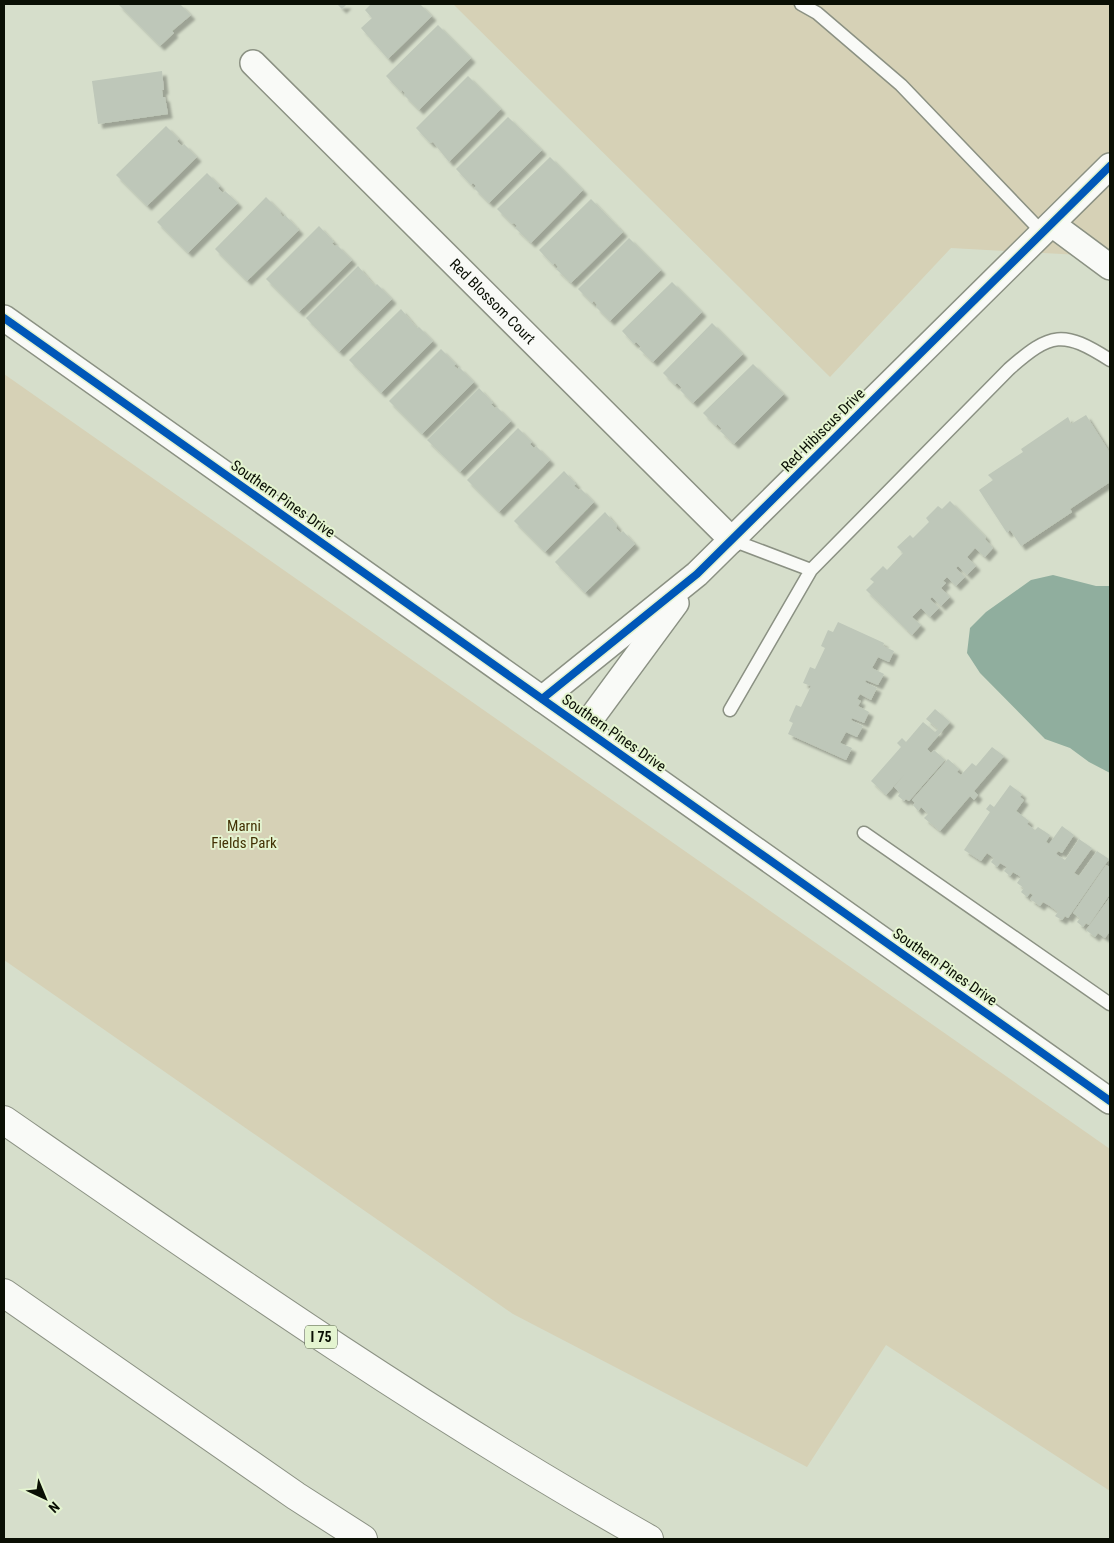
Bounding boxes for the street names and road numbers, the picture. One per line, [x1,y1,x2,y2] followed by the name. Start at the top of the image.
[446,255,539,348] street label: Red Blossom Court
[777,384,869,476] street label: Red Hibiscus Drive
[228,456,338,542] street label: Southern Pines Drive
[559,690,669,776] street label: Southern Pines Drive
[890,924,1000,1010] street label: Southern Pines Drive
[305,1325,337,1348] road number: I 75

